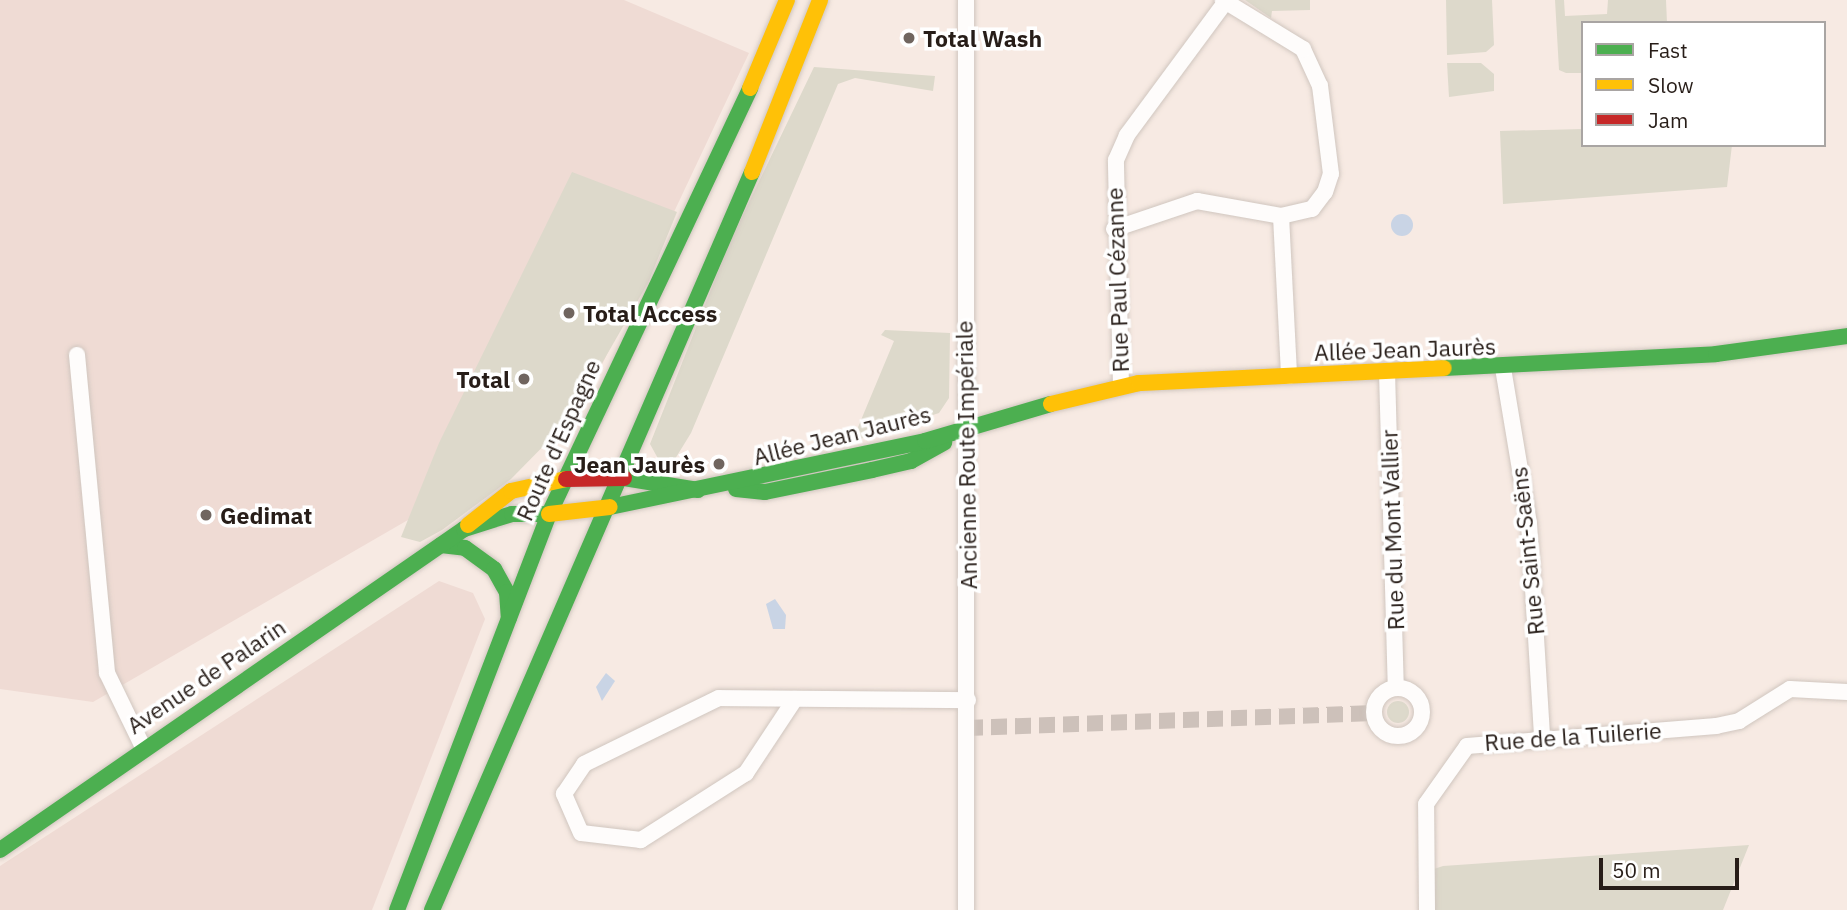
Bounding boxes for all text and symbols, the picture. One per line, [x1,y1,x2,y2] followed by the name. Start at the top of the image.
[1581,21,1826,147] legend
[923,24,1042,52] place label: Total Wash
[901,30,917,46] marker: Total Wash
[1648,36,1688,64] text: Fast
[1648,71,1694,99] text: Slow
[1648,106,1688,134] text: Jam
[1100,187,1134,373] street label: Rue Paul Cézanne
[583,299,717,327] place label: Total Access
[561,305,577,321] marker: Total Access
[950,320,982,590] street label: Ancienne Route Impériale
[1313,332,1497,366] street label: Allée Jean Jaurès
[510,355,606,525] street label: Route d'Espagne
[456,365,510,393] place label: Total
[516,371,532,387] marker: Total
[750,400,934,470] street label: Allée Jean Jaurès
[1375,429,1409,631] street label: Rue du Mont Vallier
[574,450,705,478] place label: Jean Jaurès
[711,456,727,472] marker: Jean Jaurès
[1504,465,1550,637] street label: Rue Saint-Saëns
[220,501,312,529] place label: Gedimat
[198,507,214,523] marker: Gedimat
[121,613,291,739] street label: Avenue de Palarin
[1483,716,1663,756] street label: Rue de la Tuilerie
[1602,844,1742,888] scale bar
[1612,856,1661,884] text: 50 m

